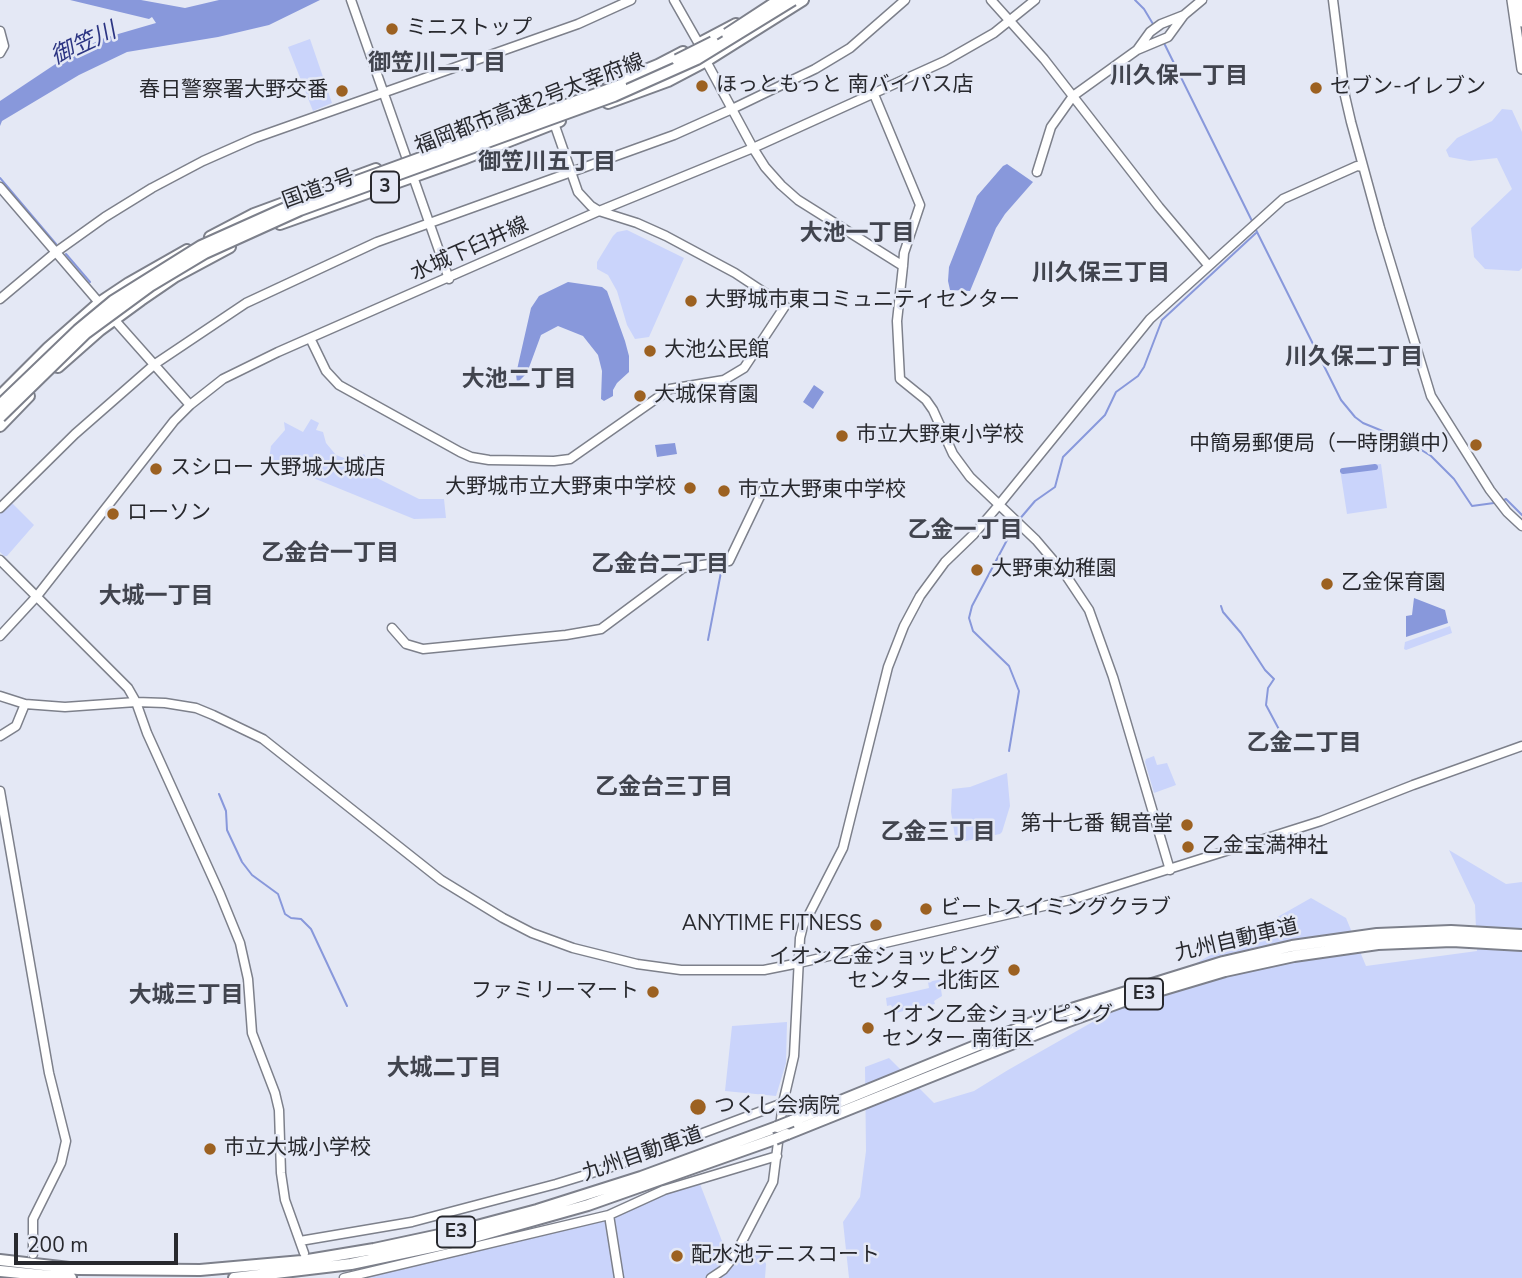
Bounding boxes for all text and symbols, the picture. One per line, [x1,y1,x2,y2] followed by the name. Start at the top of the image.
[406,16,532,42] place label: ミニストップ
[47,18,121,72] water label: 御笠川
[384,21,400,37] marker: ミニストップ
[368,50,506,78] district label: 御笠川二丁目
[412,50,648,160] street label: 福岡都市高速2号太宰府線
[1110,63,1248,91] district label: 川久保一丁目
[716,73,973,99] place label: ほっともっと 南バイパス店
[1330,75,1486,101] place label: セブン-イレブン
[139,78,328,104] place label: 春日警察署大野交番
[694,78,710,94] marker: ほっともっと 南バイパス店
[1308,80,1324,96] marker: セブン-イレブン
[334,83,350,99] marker: 春日警察署大野交番
[478,149,616,177] district label: 御笠川五丁目
[279,165,359,215] street label: 国道3号
[371,172,399,202] road number: 3
[407,213,533,287] street label: 水城下臼井線
[800,220,914,248] district label: 大池一丁目
[1032,260,1170,288] district label: 川久保三丁目
[705,288,1020,314] place label: 大野城市東コミュニティセンター
[683,293,699,309] marker: 大野城市東コミュニティセンター
[664,338,769,364] place label: 大池公民館
[642,343,658,359] marker: 大池公民館
[1285,344,1423,372] district label: 川久保二丁目
[462,366,576,394] district label: 大池二丁目
[654,383,759,409] place label: 大城保育園
[632,388,648,404] marker: 大城保育園
[856,423,1024,449] place label: 市立大野東小学校
[834,428,850,444] marker: 市立大野東小学校
[1189,432,1462,458] place label: 中簡易郵便局（一時閉鎖中）
[1468,437,1484,453] marker: 中簡易郵便局（一時閉鎖中）
[170,456,385,482] place label: スシロー 大野城大城店
[148,461,164,477] marker: スシロー 大野城大城店
[445,475,676,501] place label: 大野城市立大野東中学校
[738,478,906,504] place label: 市立大野東中学校
[682,480,698,496] marker: 大野城市立大野東中学校
[716,483,732,499] marker: 市立大野東中学校
[127,501,211,527] place label: ローソン
[105,506,121,522] marker: ローソン
[908,517,1022,545] district label: 乙金一丁目
[261,540,399,568] district label: 乙金台一丁目
[591,551,729,579] district label: 乙金台二丁目
[991,557,1117,583] place label: 大野東幼稚園
[969,562,985,578] marker: 大野東幼稚園
[1341,571,1446,597] place label: 乙金保育園
[1319,576,1335,592] marker: 乙金保育園
[99,583,213,611] district label: 大城一丁目
[1247,730,1361,758] district label: 乙金二丁目
[595,774,733,802] district label: 乙金台三丁目
[1021,812,1173,838] place label: 第十七番 観音堂
[1179,817,1195,833] marker: 第十七番 観音堂
[881,819,995,847] district label: 乙金三丁目
[1202,834,1328,860] place label: 乙金宝満神社
[1180,839,1196,855] marker: 乙金宝満神社
[940,896,1171,922] place label: ビートスイミングクラブ
[918,901,934,917] marker: ビートスイミングクラブ
[682,912,862,938] place label: ANYTIME FITNESS
[1173,915,1301,967] street label: 九州自動車道
[868,917,884,933] marker: ANYTIME FITNESS
[769,945,1000,995] place label: イオン乙金ショッピング センター 北街区
[1006,962,1022,978] marker: イオン乙金ショッピング センター 北街区
[1125,978,1163,1010] road number: E3
[471,979,639,1005] place label: ファミリーマート
[129,982,243,1010] district label: 大城三丁目
[645,984,661,1000] marker: ファミリーマート
[882,1003,1113,1053] place label: イオン乙金ショッピング センター 南街区
[860,1020,876,1036] marker: イオン乙金ショッピング センター 南街区
[387,1055,501,1083] district label: 大城二丁目
[714,1094,840,1120] place label: つくし会病院
[688,1097,708,1117] marker: つくし会病院
[579,1123,707,1187] street label: 九州自動車道
[224,1136,371,1162] place label: 市立大城小学校
[202,1141,218,1157] marker: 市立大城小学校
[437,1216,475,1248] road number: E3
[18,1218,182,1262] scale bar
[27,1231,88,1259] text: 200 m
[691,1243,880,1269] place label: 配水池テニスコート
[669,1248,685,1264] marker: 配水池テニスコート

